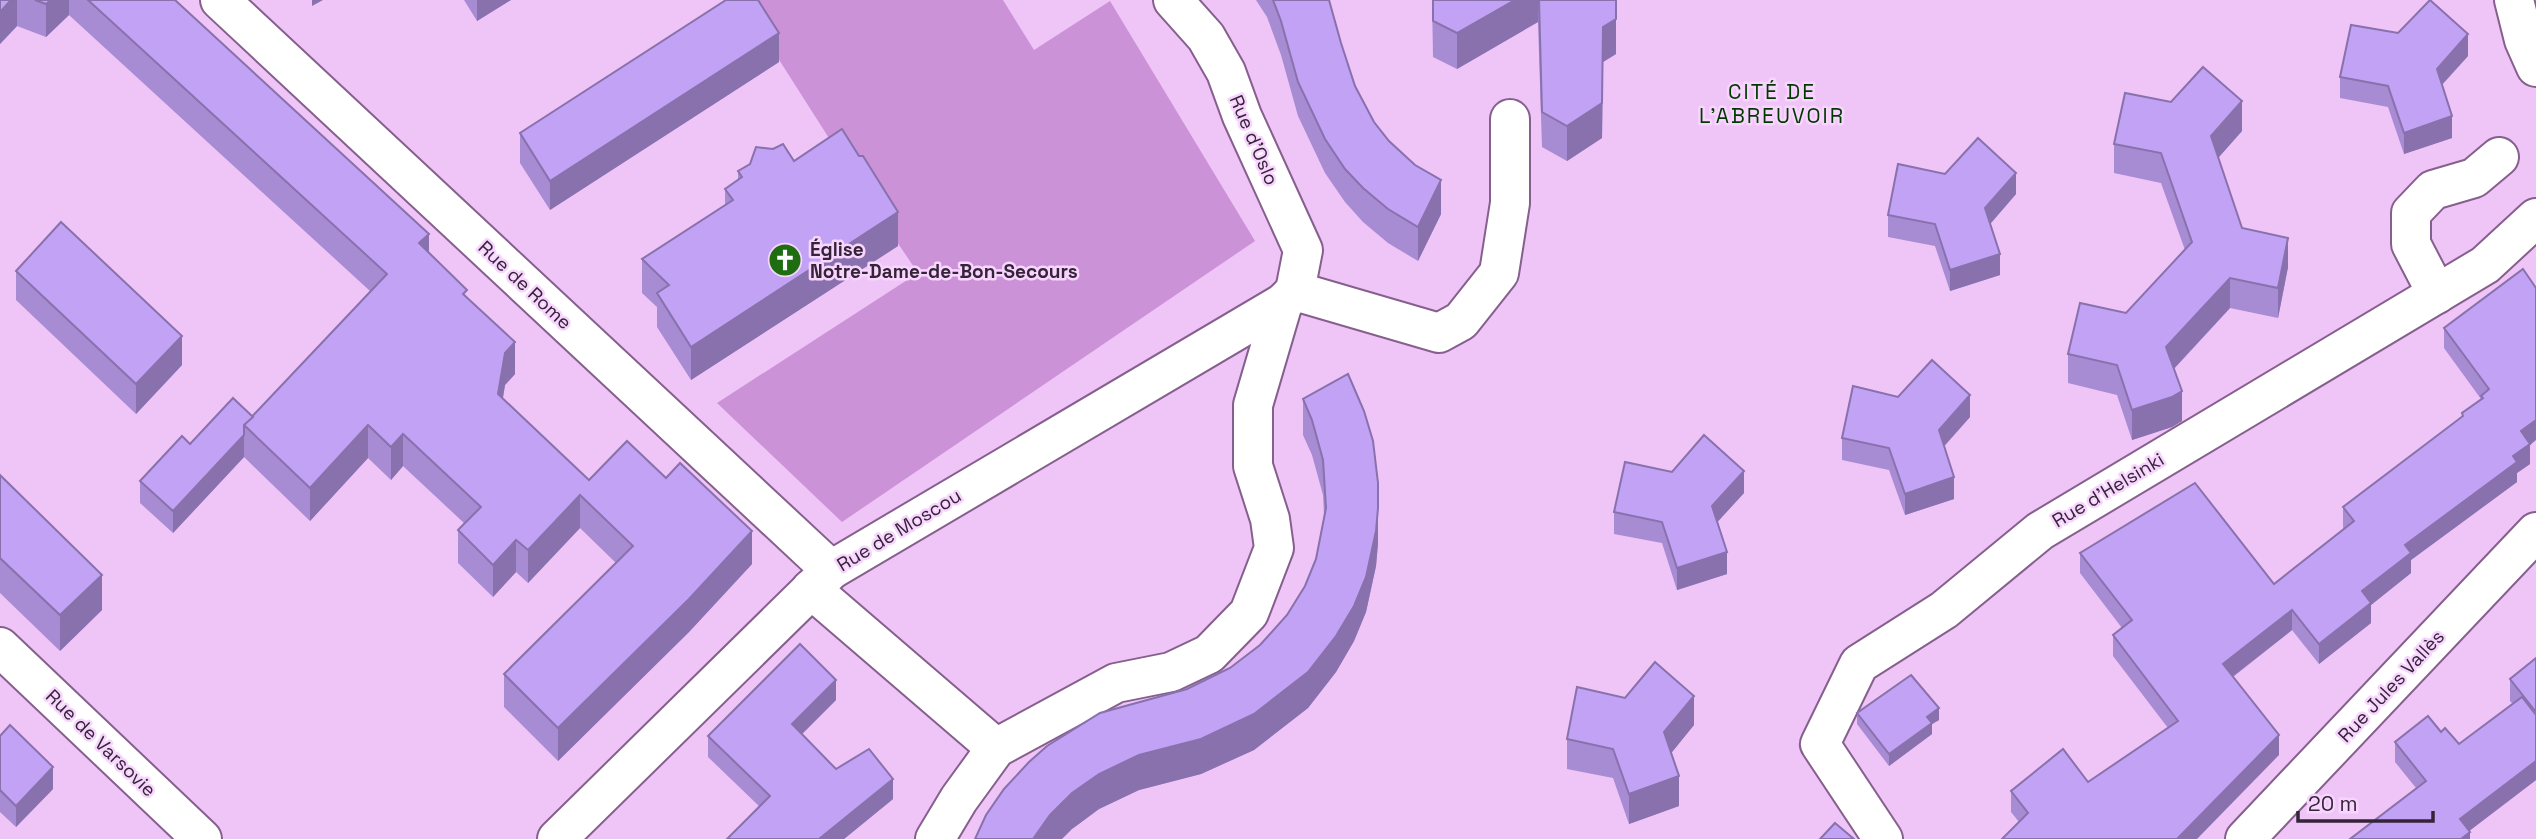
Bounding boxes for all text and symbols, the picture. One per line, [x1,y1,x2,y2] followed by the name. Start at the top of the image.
[1699,78,1845,129] district label: CITÉ DE L'ABREUVOIR
[1224,91,1284,189] street label: Rue d'Oslo
[473,235,577,335] street label: Rue de Rome
[810,237,1078,284] place label: Église Notre-Dame-de-Bon-Secours
[766,241,804,279] church icon: Église Notre-Dame-de-Bon-Secours
[2047,447,2169,533] street label: Rue d'Helsinki
[832,483,966,577] street label: Rue de Moscou
[2332,624,2450,748] street label: Rue Jules Vallès
[40,684,162,802] street label: Rue de Varsovie
[2298,780,2433,824] scale bar
[2308,790,2358,817] text: 20 m

